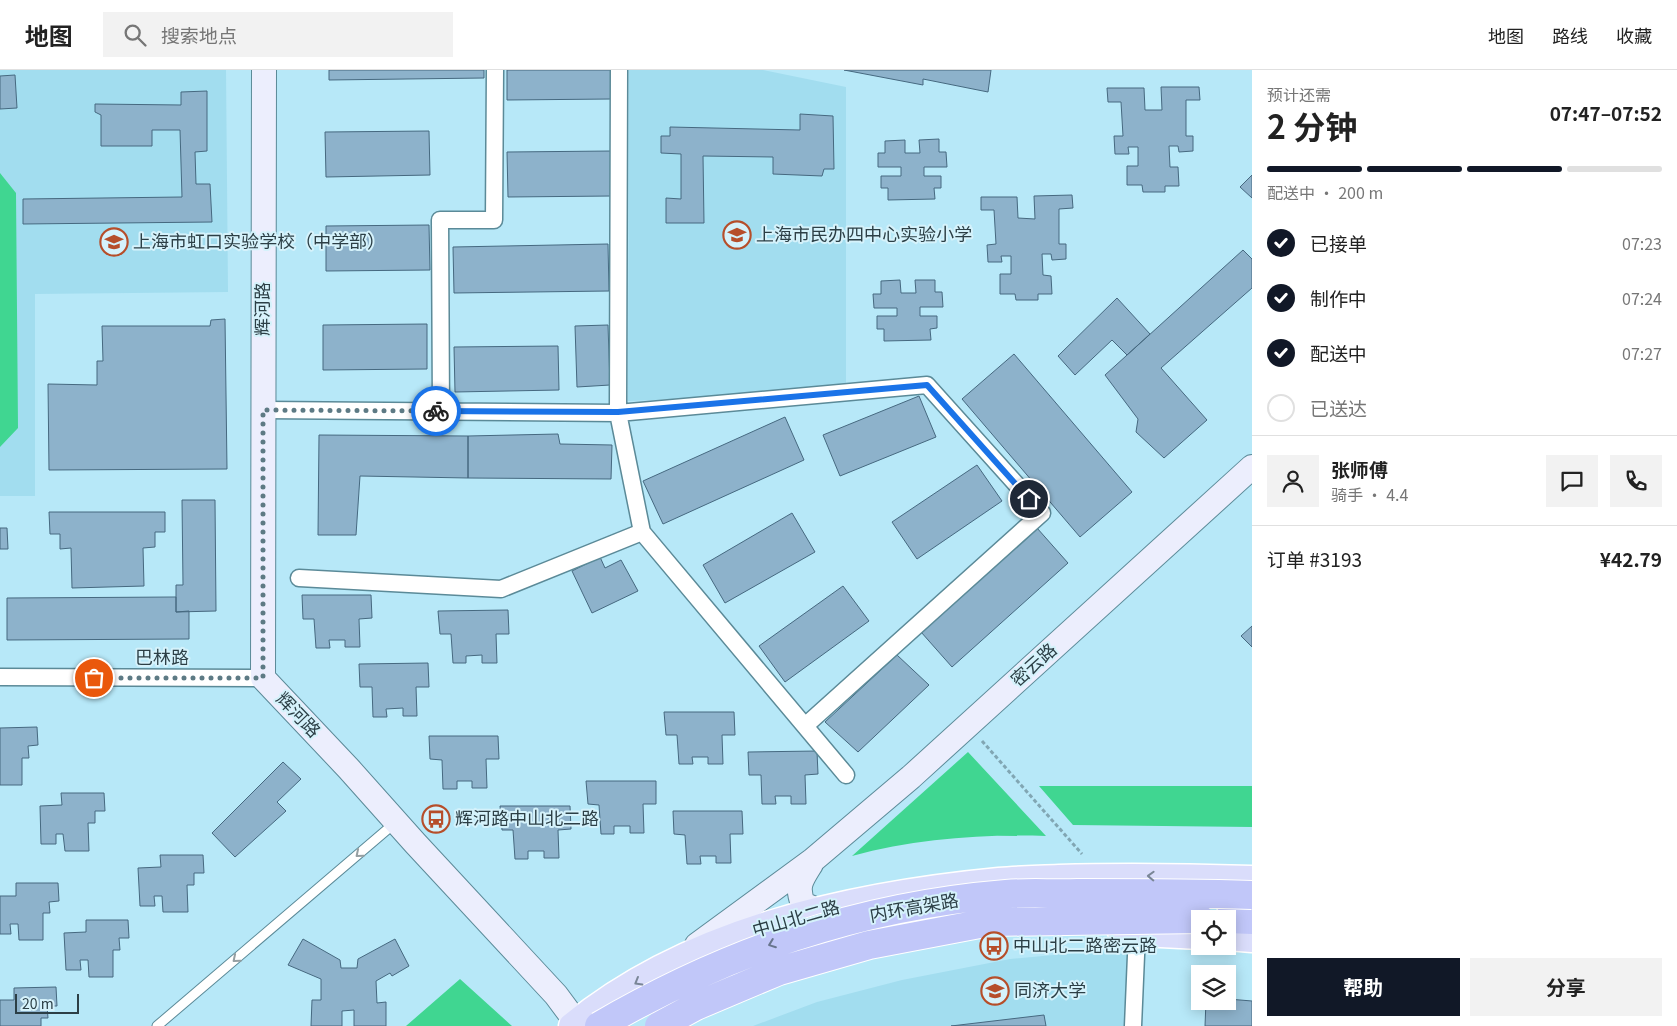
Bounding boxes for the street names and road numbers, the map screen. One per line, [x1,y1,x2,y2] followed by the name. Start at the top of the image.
[248,282,274,336] street label: 辉河路
[1004,636,1061,691] street label: 密云路
[135,643,189,669] street label: 巴林路
[271,685,328,742] street label: 辉河路
[867,885,960,927] street label: 内环高架路
[749,892,842,942] street label: 中山北二路

